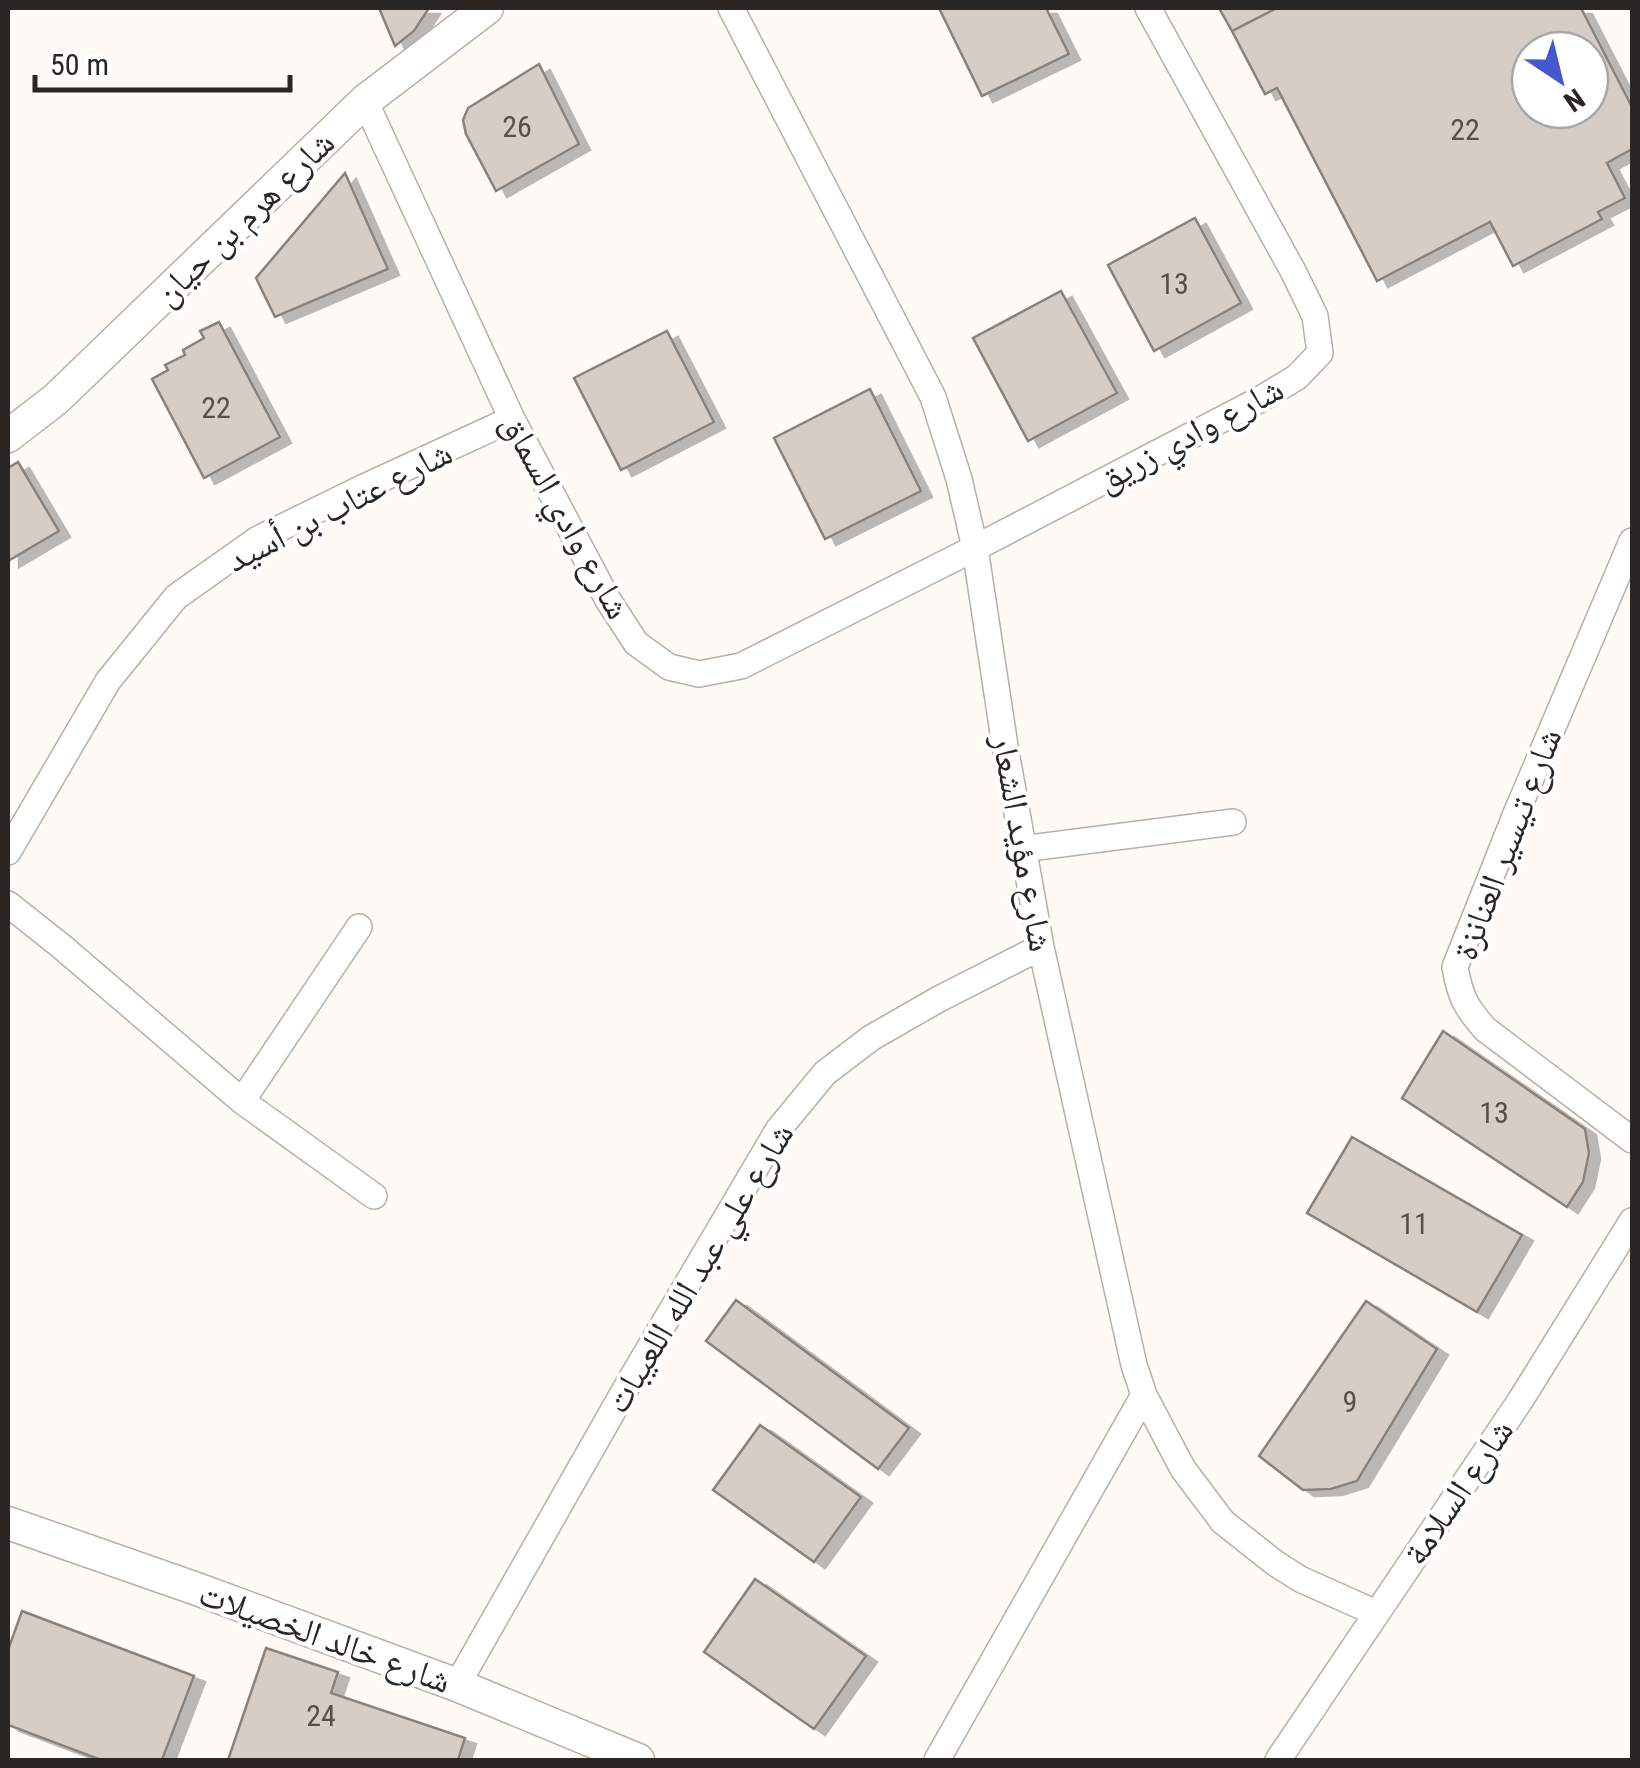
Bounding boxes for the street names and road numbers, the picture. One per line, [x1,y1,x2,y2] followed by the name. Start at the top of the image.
[146,122,344,316] street label: شارع هرم بن حيان
[1090,368,1294,507] street label: شارع وادي زريق
[486,406,639,629] street label: شارع وادي السماق
[219,432,459,582] street label: شارع عتاب بن أسيد
[1445,723,1571,966] street label: شارع تيسير العنانزة
[982,731,1062,955] street label: شارع مؤيد الشعار
[597,1116,808,1424] street label: شارع علي عبد الله اللعيبات
[1395,1412,1523,1573] street label: شارع السلامة
[193,1573,456,1703] street label: شارع خالد الخصيلات

